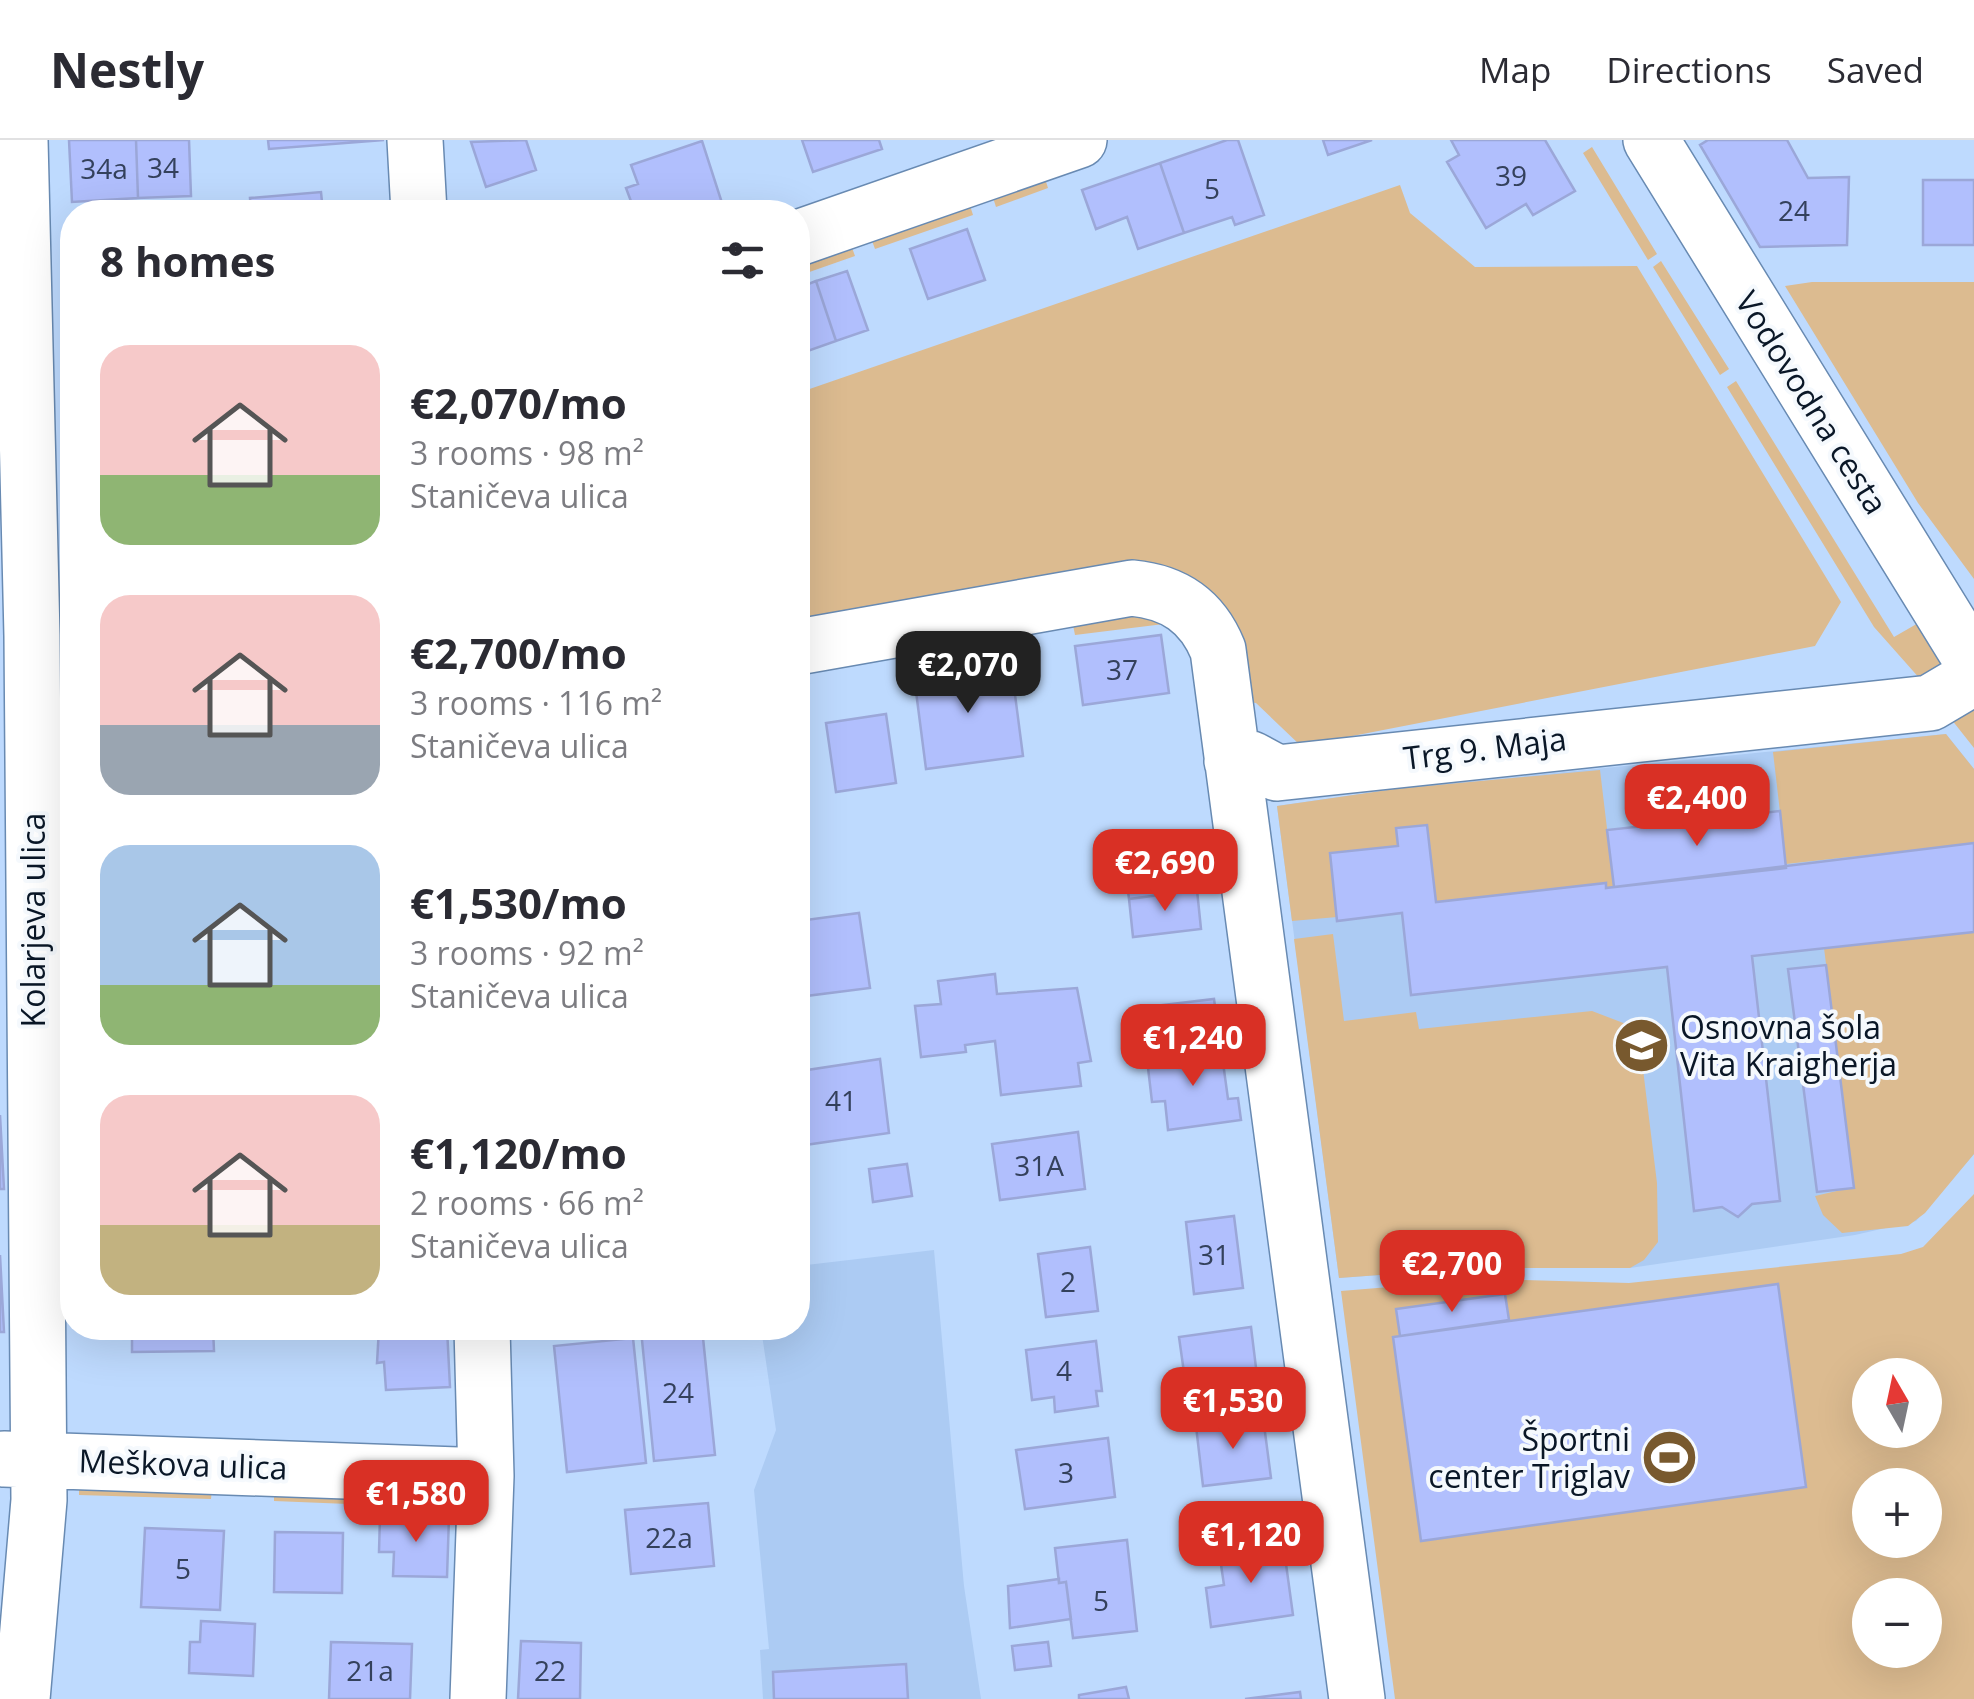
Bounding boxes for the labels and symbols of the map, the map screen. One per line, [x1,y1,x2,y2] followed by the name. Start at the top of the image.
[147,148,179,186] house number: 34
[80,149,128,187] house number: 34a
[1495,156,1527,194] house number: 39
[1204,169,1220,207] house number: 5
[1778,191,1810,229] house number: 24
[1726,283,1898,522] street label: Vodovodna cesta
[887,631,1049,716] pin: €2,070
[1106,650,1138,688] house number: 37
[1401,716,1569,779] street label: Trg 9. Maja
[1616,764,1778,849] pin: €2,400
[11,813,54,1027] street label: Kolarjeva ulica
[1084,829,1246,914] pin: €2,690
[1112,1004,1274,1089] pin: €1,240
[1680,1005,1897,1085] place label: Osnovna šola Vita Kraigherja
[1611,1016,1671,1076] school or university icon: Osnovna šola Vita Kraigherja
[825,1081,857,1119] house number: 41
[1014,1146,1064,1184] house number: 31A
[1371,1230,1533,1315] pin: €2,700
[1198,1235,1230,1273] house number: 31
[1060,1262,1076,1300] house number: 2
[1056,1351,1072,1389] house number: 4
[1852,1358,1942,1448] north arrow
[1152,1367,1314,1452] pin: €1,530
[662,1373,694,1411] house number: 24
[1428,1417,1630,1497] place label: Športni center Triglav
[1639,1428,1699,1488] sports icon: Športni center Triglav
[78,1438,288,1489] street label: Meškova ulica
[1058,1453,1074,1491] house number: 3
[335,1460,497,1545] pin: €1,580
[1170,1501,1332,1586] pin: €1,120
[645,1518,693,1556] house number: 22a
[175,1549,191,1587] house number: 5
[1093,1581,1109,1619] house number: 5
[346,1651,394,1689] house number: 21a
[534,1651,566,1689] house number: 22

